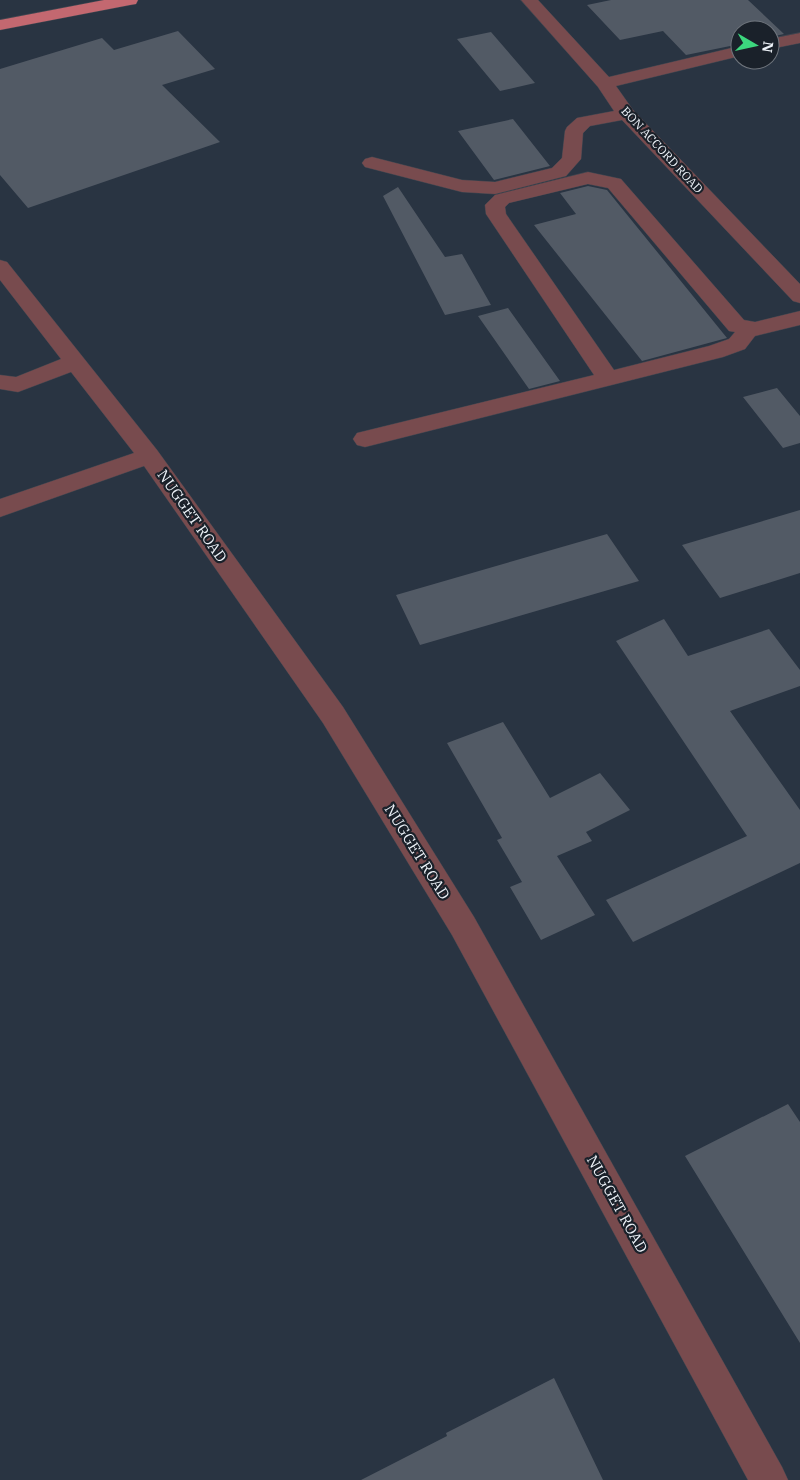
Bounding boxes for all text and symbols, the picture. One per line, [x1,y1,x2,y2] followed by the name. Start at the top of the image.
[730,20,780,70] north arrow
[758,40,778,54] text: N
[618,103,706,196] street label: BON ACCORD ROAD
[153,466,231,566] street label: NUGGET ROAD
[381,801,454,903] street label: NUGGET ROAD
[583,1152,652,1256] street label: NUGGET ROAD

